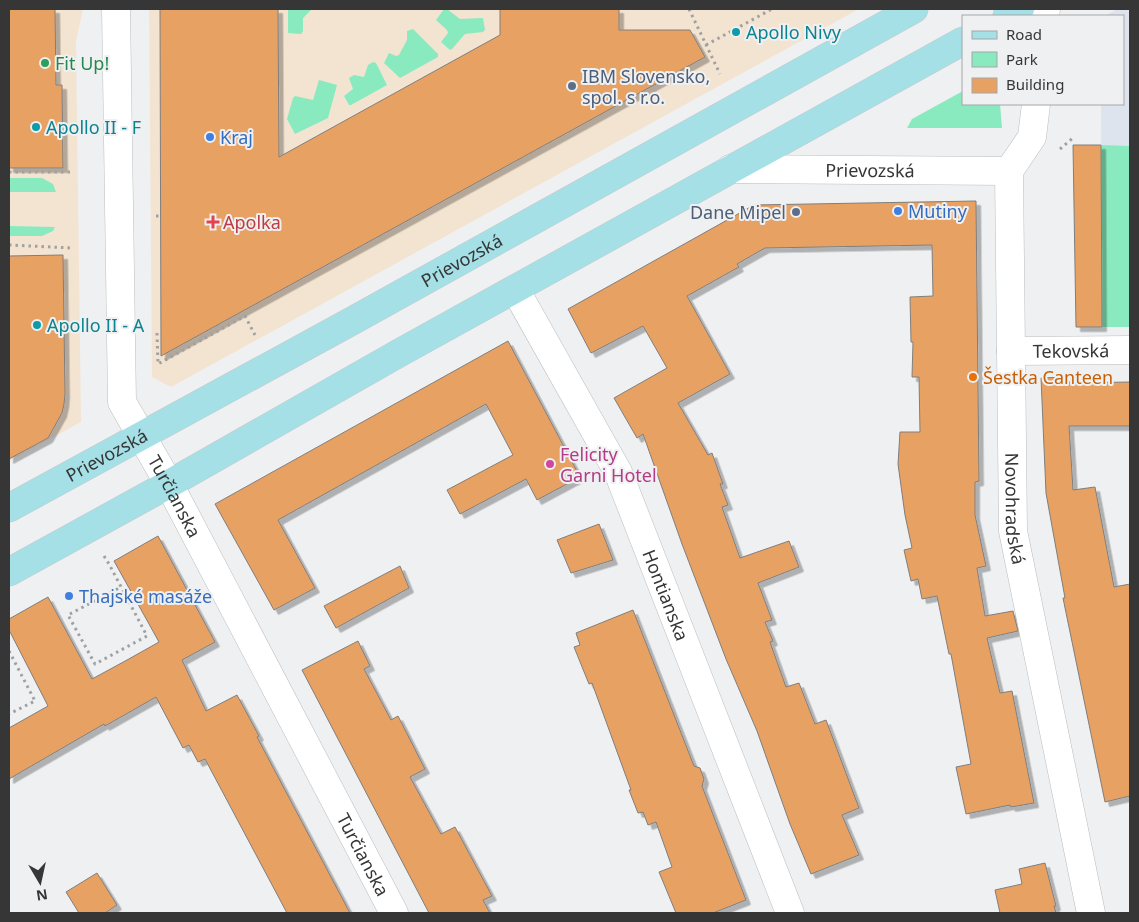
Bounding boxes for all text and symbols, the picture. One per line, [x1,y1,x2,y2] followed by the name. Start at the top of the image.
[962,15,1124,105] legend
[746,20,842,44] place label: Apollo Nivy
[1006,24,1042,44] text: Road
[730,26,742,38] marker: Apollo Nivy
[1006,49,1038,69] text: Park
[55,51,109,75] place label: Fit Up!
[39,57,51,69] marker: Fit Up!
[582,64,710,109] place label: IBM Slovensko, spol. s r.o.
[1006,74,1064,94] text: Building
[566,80,578,92] marker: IBM Slovensko, spol. s r.o.
[46,115,141,139] place label: Apollo II - F
[30,121,42,133] marker: Apollo II - F
[220,125,253,149] place label: Kraj
[204,131,216,143] marker: Kraj
[825,158,915,182] street label: Prievozská
[908,199,968,223] place label: Mutiny
[690,200,786,224] place label: Dane Mipel
[892,205,904,217] marker: Mutiny
[790,206,802,218] marker: Dane Mipel
[223,210,281,234] place label: Apolka
[207,216,219,228] marker: Apolka
[417,228,507,292] street label: Prievozská
[47,313,145,337] place label: Apollo II - A
[31,319,43,331] marker: Apollo II - A
[1033,338,1109,363] street label: Tekovská
[983,365,1113,389] place label: Šestka Canteen
[967,371,979,383] marker: Šestka Canteen
[61,423,151,487] street label: Prievozská
[560,442,657,487] place label: Felicity Garni Hotel
[143,451,207,541] street label: Turčianska
[1000,453,1031,566] street label: Novohradská
[544,458,556,470] marker: Felicity Garni Hotel
[637,546,695,644] street label: Hontianska
[79,584,212,608] place label: Thajské masáže
[63,590,75,602] marker: Thajské masáže
[332,809,395,900] street label: Turčianska
[15,857,65,907] north arrow
[35,885,49,906] text: N

